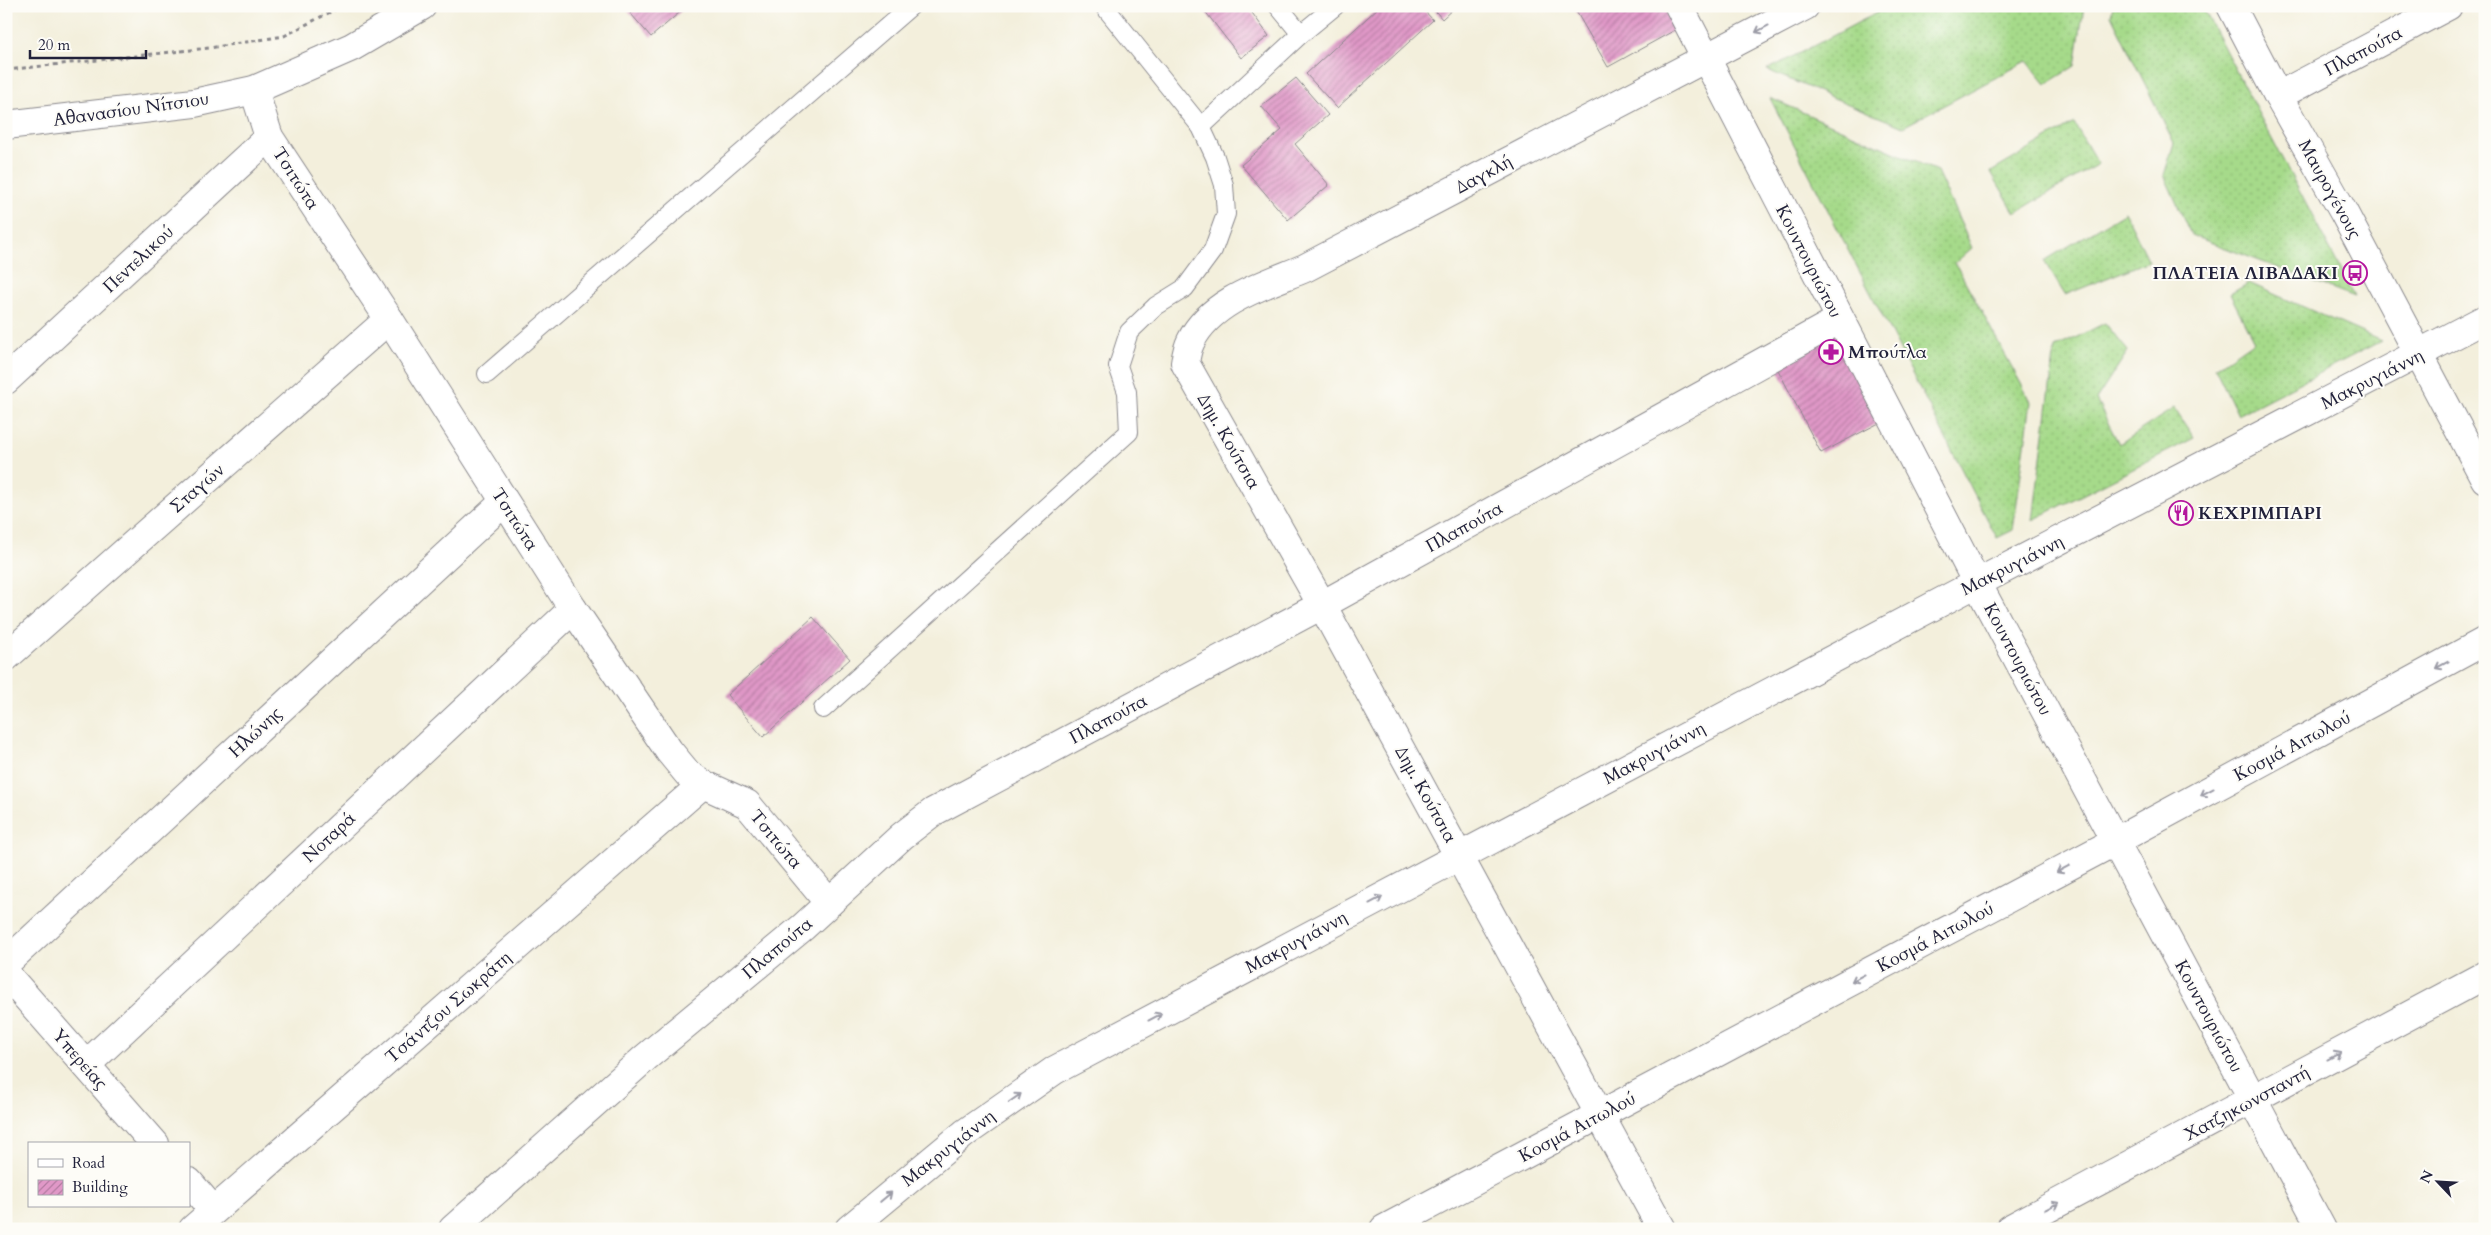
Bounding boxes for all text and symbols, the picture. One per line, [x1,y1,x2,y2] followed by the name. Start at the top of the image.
[2320,21,2407,82] street label: Πλαπούτα
[1755,25,1770,34] one-way arrow
[30,28,146,60] scale bar
[38,35,70,55] text: 20 m
[51,86,211,133] street label: Αθανασίου Νίτσιου
[2292,135,2367,244] street label: Μαυρογένους
[266,142,325,215] street label: Τσιτώτα
[1451,149,1517,200] street label: Δαγκλή
[1769,200,1848,322] street label: Κουντουριώτου
[97,220,179,299] street label: Πεντελικού
[2342,260,2368,286] bus stop icon: ΠΛΑΤΕΙΑ ΛΙΒΑΔΑΚΙ
[2152,261,2338,286] place label: ΠΛΑΤΕΙΑ ΛΙΒΑΔΑΚΙ
[1818,339,1844,365] pharmacy icon: Μπούτλα
[1848,340,1927,365] place label: Μπούτλα
[2317,343,2428,416] street label: Μακρυγιάννη
[1191,389,1266,494] street label: Δημ. Κούτσια
[165,458,230,519] street label: Σταγών
[485,483,544,556] street label: Τσιτώτα
[1421,496,1507,559] street label: Πλαπούτα
[2168,500,2194,526] restaurant icon: ΚΕΧΡΙΜΠΑΡΙ
[2198,501,2322,526] place label: ΚΕΧΡΙΜΠΑΡΙ
[1957,529,2068,602] street label: Μακρυγιάννη
[1977,599,2058,720] street label: Κουντουριώτου
[2435,661,2450,670] one-way arrow
[1065,689,1152,750] street label: Πλαπούτα
[223,701,288,764] street label: Ηλώνης
[2229,705,2355,788] street label: Κοσμά Αιτωλού
[1599,716,1710,791] street label: Μακρυγιάννη
[1389,741,1462,847] street label: Δημ. Κούτσια
[2199,787,2214,797] one-way arrow
[744,805,808,874] street label: Τσιτώτα
[297,806,362,869] street label: Νοταρά
[2056,864,2071,874] one-way arrow
[1369,895,1384,905] one-way arrow
[1872,896,1998,979] street label: Κοσμά Αιτωλού
[1241,905,1352,980] street label: Μακρυγιάννη
[737,912,818,985] street label: Πλαπούτα
[380,946,517,1069] street label: Τσάντζου Σωκράτη
[2168,956,2249,1077] street label: Κουντουριώτου
[1851,974,1866,983] one-way arrow
[1148,1011,1162,1021] one-way arrow
[46,1023,113,1095] street label: Υπερείας
[2327,1051,2342,1061] one-way arrow
[2180,1060,2315,1147] street label: Χατζηκωνσταντή
[1514,1086,1640,1169] street label: Κοσμά Αιτωλού
[1008,1093,1022,1103] one-way arrow
[896,1104,1000,1193] street label: Μακρυγιάννη
[28,1142,190,1208] legend
[72,1153,105,1173] text: Road
[2414,1158,2464,1208] north arrow
[2415,1167,2438,1186] text: N
[72,1177,128,1197] text: Building
[880,1191,893,1203] one-way arrow
[2044,1201,2059,1211] one-way arrow

